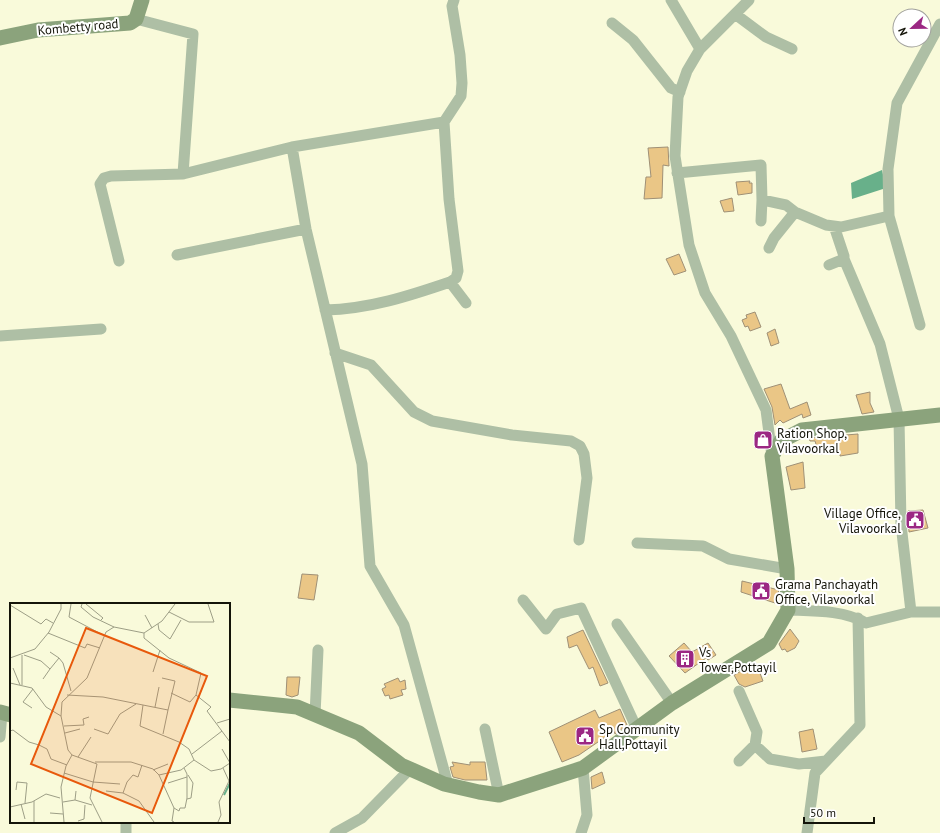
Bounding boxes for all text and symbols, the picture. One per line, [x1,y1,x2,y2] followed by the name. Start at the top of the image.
[892,8,932,48] north arrow
[37,15,119,39] street label: Kombetty road
[895,26,911,38] text: N
[776,425,847,457] place label: Ration Shop, Vilavoorkal
[752,429,774,451] shop icon: Ration Shop, Vilavoorkal
[823,505,901,537] place label: Village Office, Vilavoorkal
[904,509,926,531] public building icon: Village Office, Vilavoorkal
[775,576,878,608] place label: Grama Panchayath Office, Vilavoorkal
[750,580,772,602] public building icon: Grama Panchayath Office, Vilavoorkal
[10,603,230,823] inset map
[698,644,777,676] place label: Vs Tower,Pottayil
[674,648,696,670] building icon: Vs Tower,Pottayil
[599,721,680,753] place label: Sp Community Hall,Pottayil
[574,725,596,747] public building icon: Sp Community Hall,Pottayil
[804,799,874,825] scale bar
[810,805,836,820] text: 50 m

